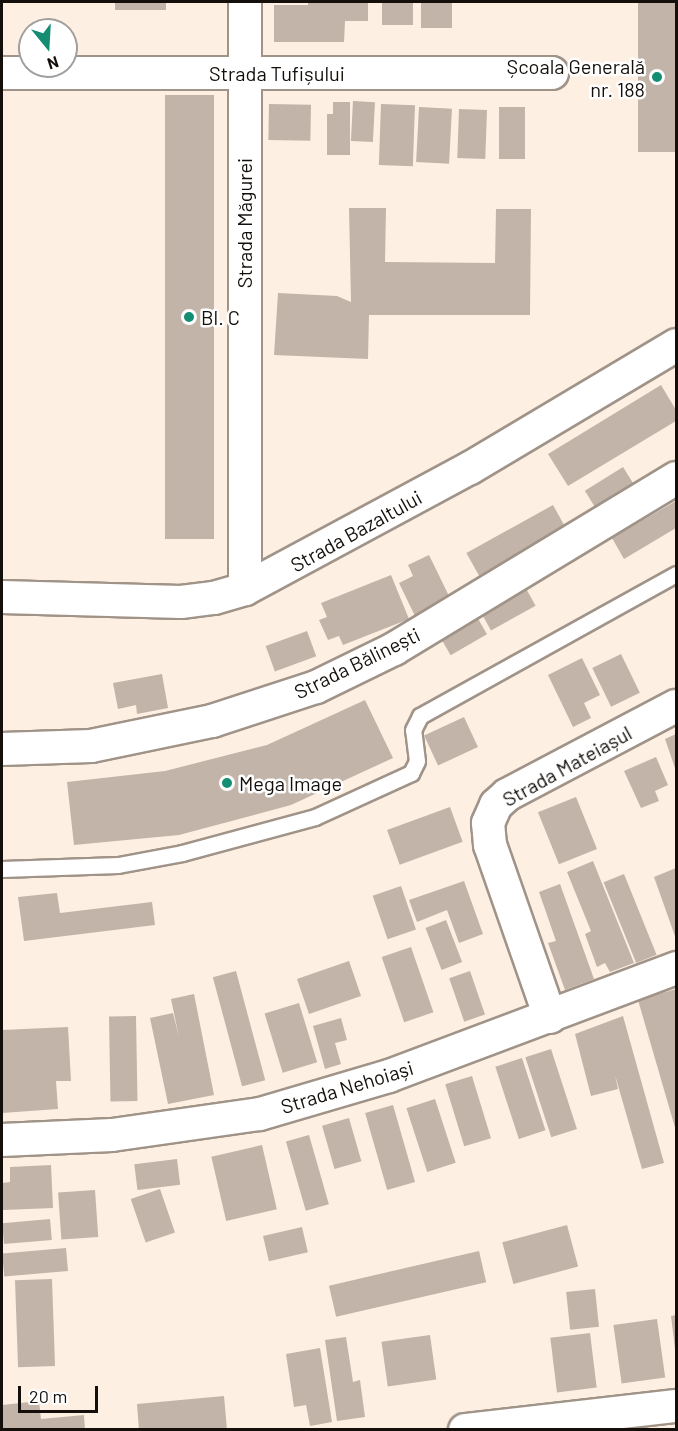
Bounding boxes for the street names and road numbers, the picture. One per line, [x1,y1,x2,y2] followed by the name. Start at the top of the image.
[209,61,345,85] street label: Strada Tufișului
[232,158,256,288] street label: Strada Măgurei
[286,485,426,577] street label: Strada Bazaltului
[290,622,424,704] street label: Strada Bălinești
[498,721,636,811] street label: Strada Mateiașul
[278,1055,416,1119] street label: Strada Nehoiași

